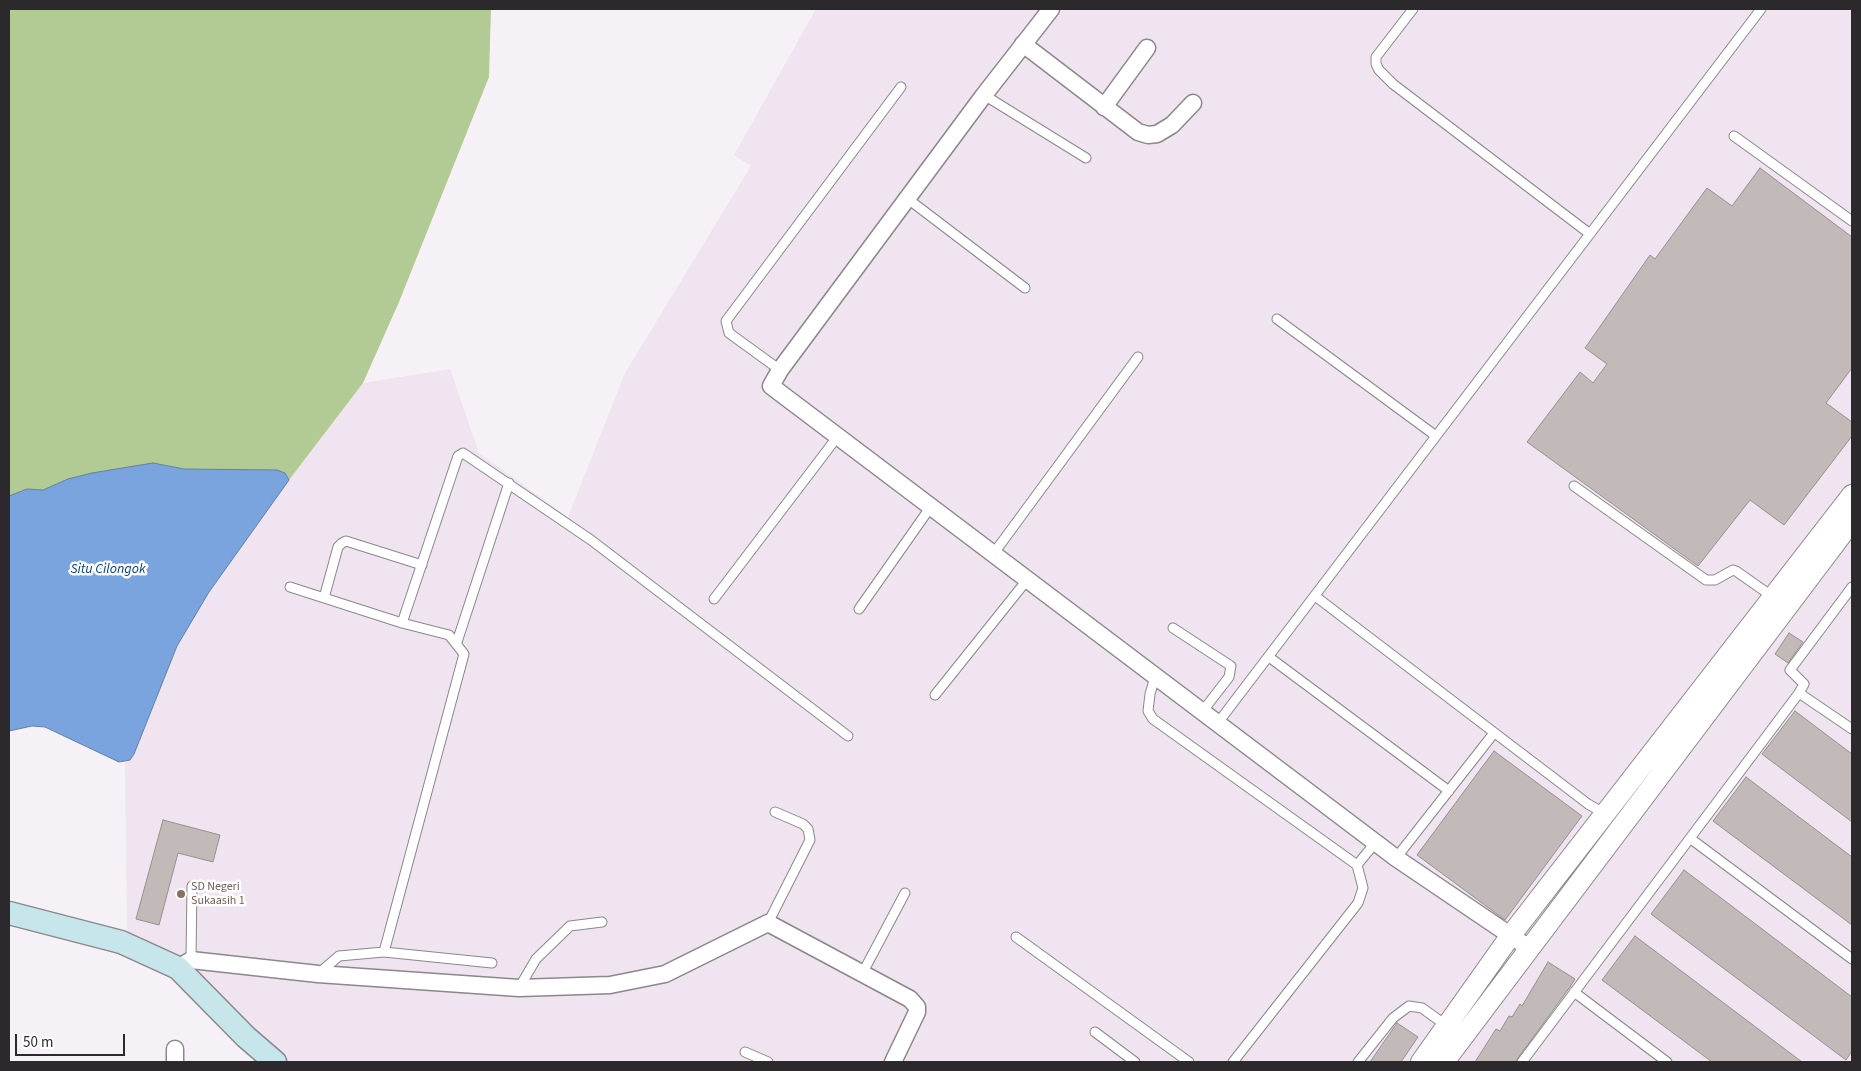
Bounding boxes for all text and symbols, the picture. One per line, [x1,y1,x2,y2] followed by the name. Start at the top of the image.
[70,562,146,578] water label: Situ Cilongok
[191,880,245,908] place label: SD Negeri Sukaasih 1
[175,888,187,900] marker: SD Negeri Sukaasih 1
[18,1024,128,1056] scale bar
[23,1032,53,1053] text: 50 m

